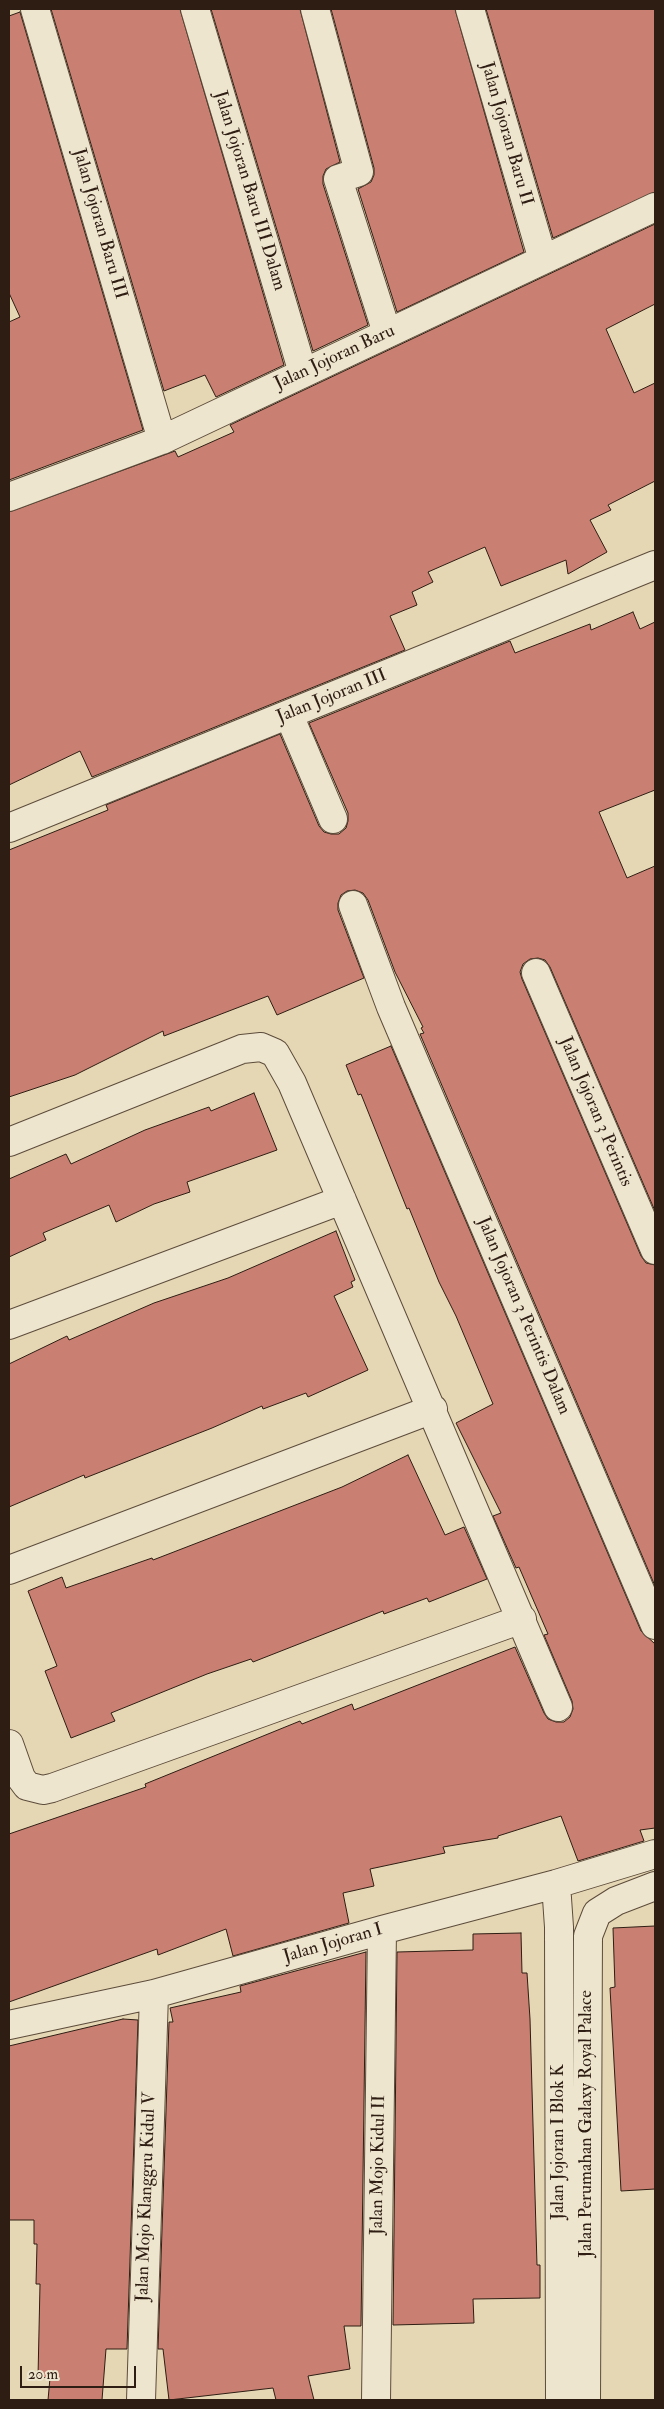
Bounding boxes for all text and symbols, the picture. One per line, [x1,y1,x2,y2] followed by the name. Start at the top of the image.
[475,60,537,208] street label: Jalan Jojoran Baru II
[208,89,290,293] street label: Jalan Jojoran Baru III Dalam
[67,146,131,302] street label: Jalan Jojoran Baru III
[271,321,399,395] street label: Jalan Jojoran Baru
[274,665,390,729] street label: Jalan Jojoran III
[554,1034,636,1190] street label: Jalan Jojoran 3 Perintis
[472,1214,574,1418] street label: Jalan Jojoran 3 Perintis Dalam
[281,1920,385,1968] street label: Jalan Jojoran I
[576,1990,598,2258] street label: Jalan Perumahan Galaxy Royal Palace
[548,2064,570,2220] street label: Jalan Jojoran I Blok K
[133,2092,161,2302] street label: Jalan Mojo Klanggru Kidul V
[367,2095,391,2235] street label: Jalan Mojo Kidul II
[22,2356,139,2388] scale bar
[28,2365,58,2384] text: 20 m

